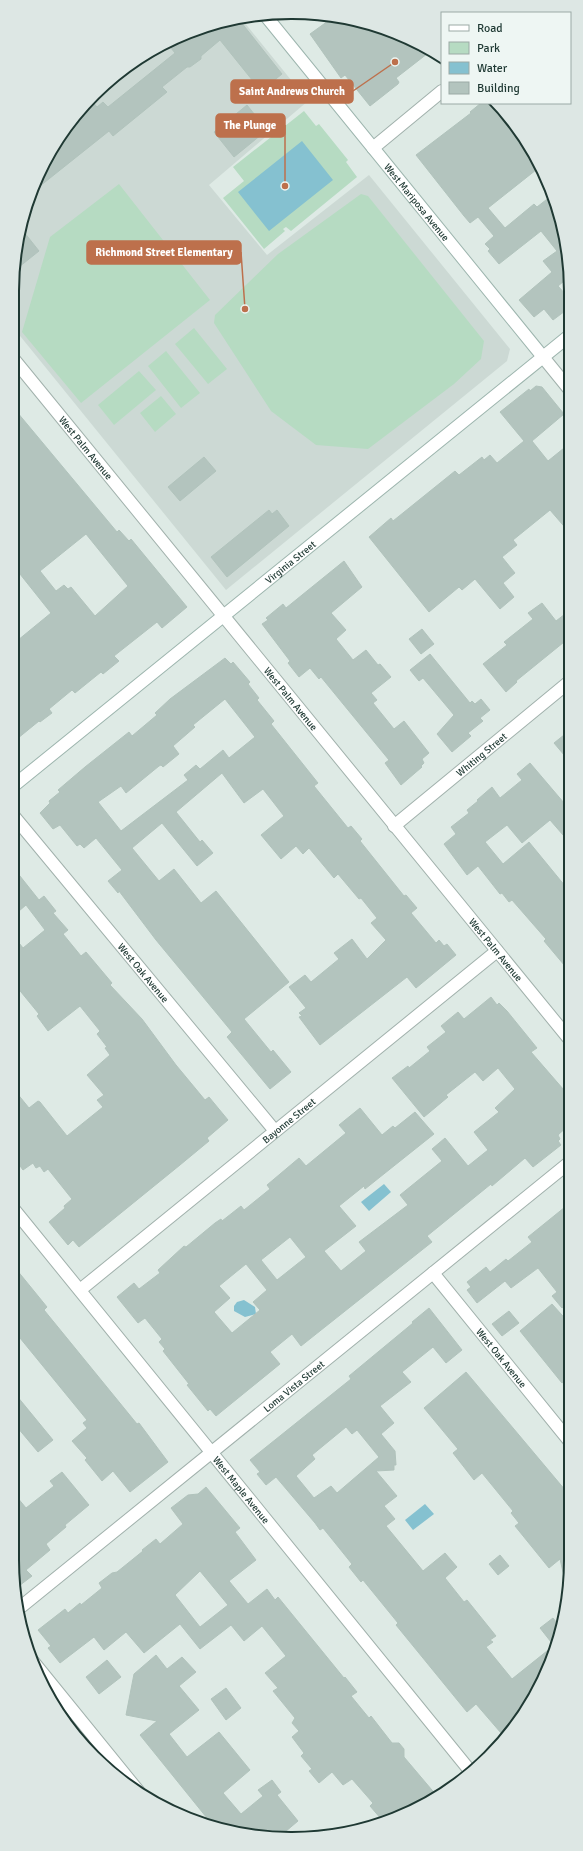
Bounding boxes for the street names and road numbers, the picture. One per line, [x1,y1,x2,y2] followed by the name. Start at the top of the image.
[381,161,451,244] street label: West Mariposa Avenue
[56,414,115,482] street label: West Palm Avenue
[263,538,319,587] street label: Virginia Street
[261,665,320,733] street label: West Palm Avenue
[454,730,510,779] street label: Whiting Street
[466,916,525,984] street label: West Palm Avenue
[115,941,171,1005] street label: West Oak Avenue
[260,1096,319,1146] street label: Bayonne Street
[473,1326,529,1391] street label: West Oak Avenue
[261,1358,328,1415] street label: Loma Vista Street
[210,1454,272,1526] street label: West Maple Avenue

